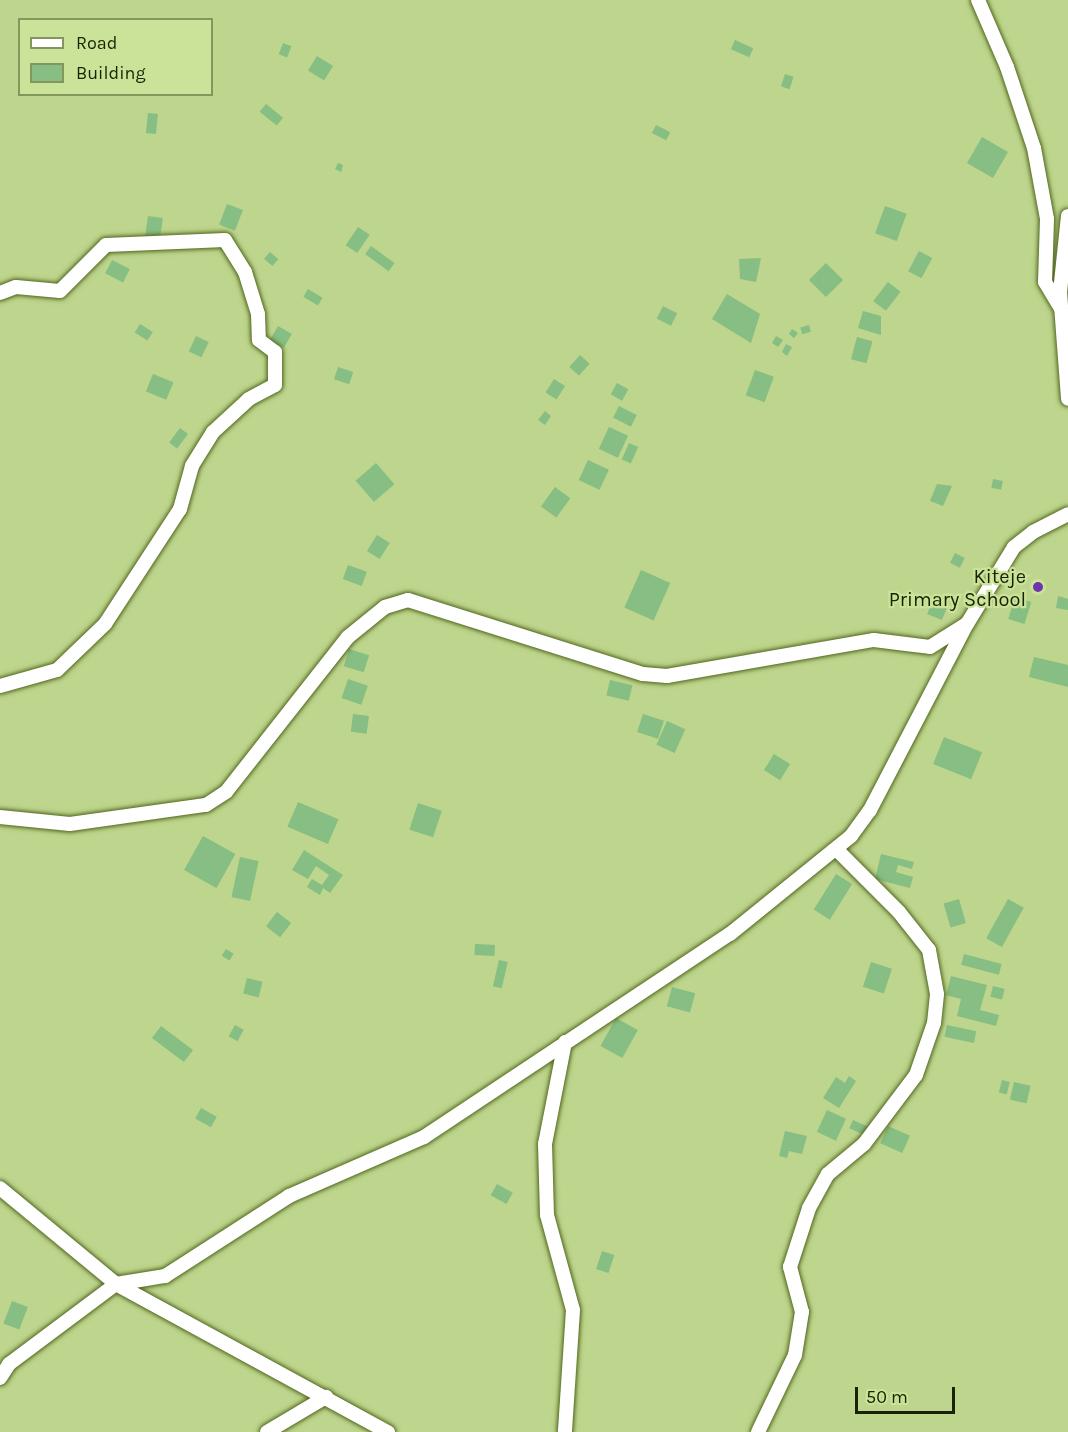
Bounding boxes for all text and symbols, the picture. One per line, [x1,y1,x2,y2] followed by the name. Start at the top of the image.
[18,18,213,96] legend
[76,32,117,54] text: Road
[76,62,146,84] text: Building
[889,564,1026,611] place label: Kiteje Primary School
[1031,580,1045,594] marker: Kiteje Primary School
[858,1375,958,1413] scale bar
[866,1386,908,1408] text: 50 m

